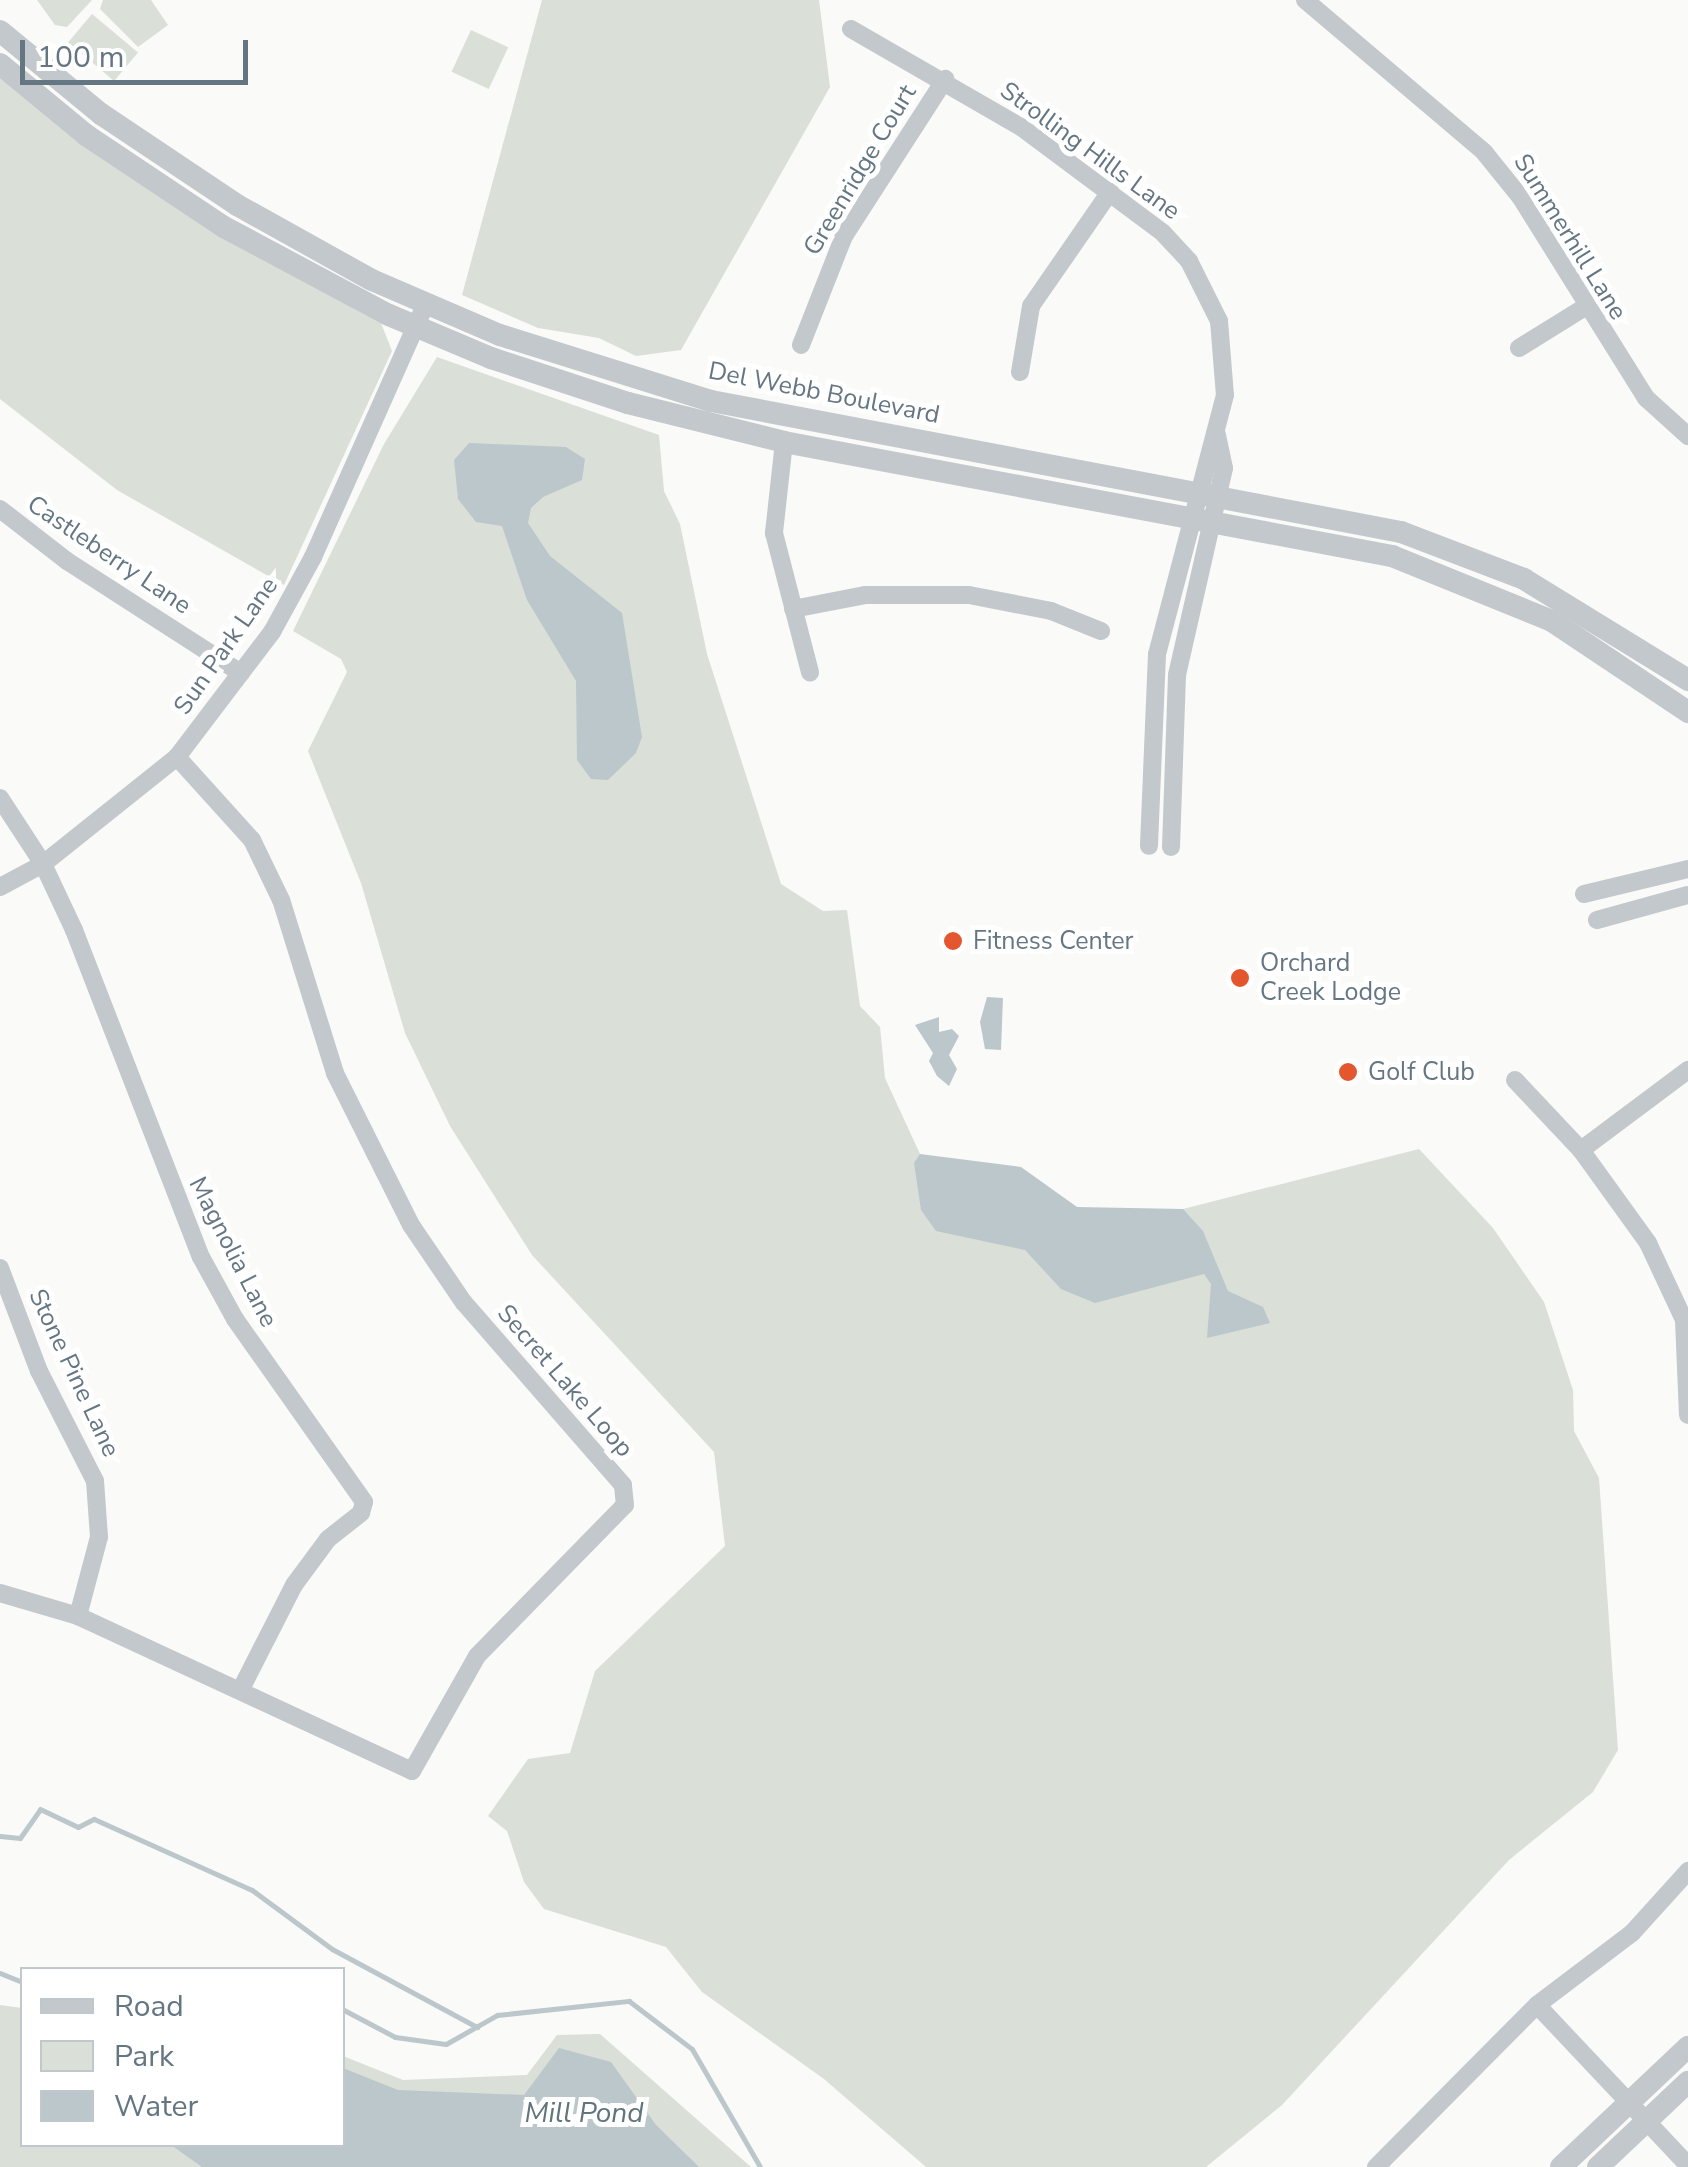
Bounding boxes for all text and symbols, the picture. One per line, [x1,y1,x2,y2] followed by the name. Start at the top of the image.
[25,20,252,82] scale bar
[37,37,124,78] text: 100 m
[994,76,1186,226] street label: Strolling Hills Lane
[797,79,923,261] street label: Greenridge Court
[1507,148,1633,326] street label: Summerhill Lane
[706,356,942,430] street label: Del Webb Boulevard
[21,489,197,621] street label: Castleberry Lane
[168,572,284,720] street label: Sun Park Lane
[973,926,1134,956] place label: Fitness Center
[942,930,964,952] marker: Fitness Center
[1260,949,1401,1008] place label: Orchard Creek Lodge
[1229,967,1251,989] marker: Orchard Creek Lodge
[1368,1057,1475,1087] place label: Golf Club
[1337,1061,1359,1083] marker: Golf Club
[182,1172,284,1332] street label: Magnolia Lane
[22,1284,126,1462] street label: Stone Pine Lane
[491,1299,639,1463] street label: Secret Lake Loop
[20,1967,345,2147] legend
[114,1986,184,2027] text: Road
[114,2036,174,2077] text: Park
[114,2086,198,2127] text: Water
[524,2096,644,2130] water label: Mill Pond

